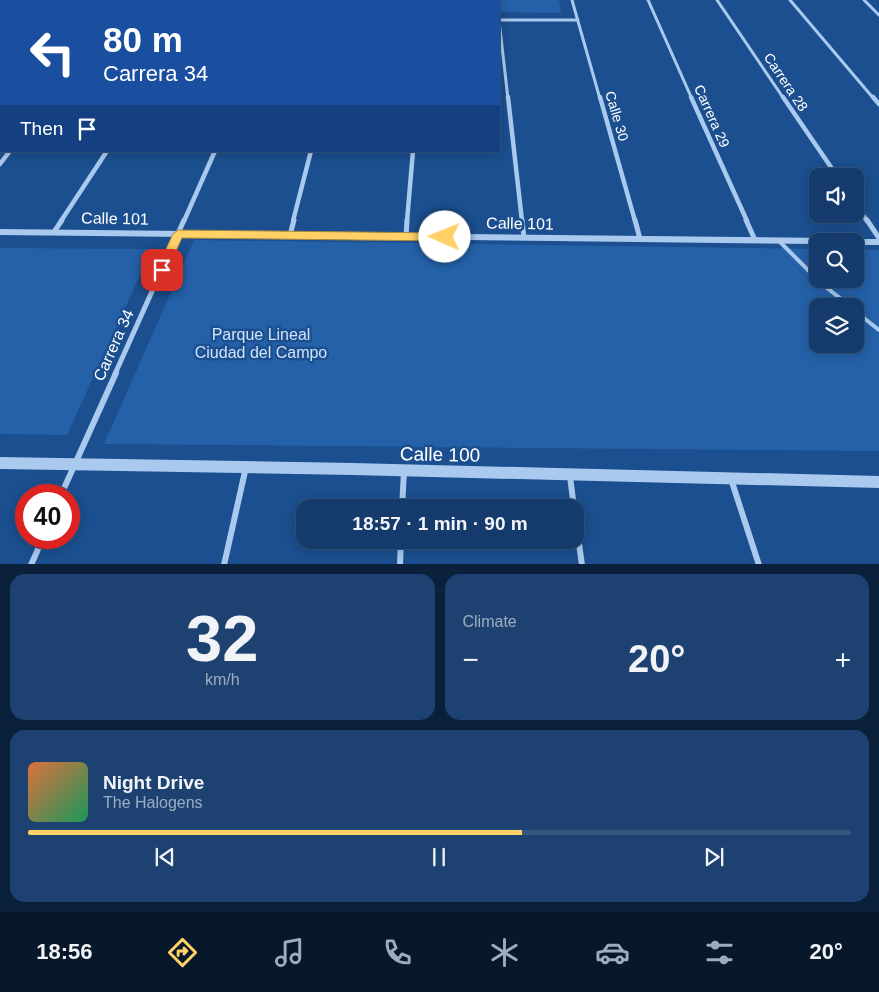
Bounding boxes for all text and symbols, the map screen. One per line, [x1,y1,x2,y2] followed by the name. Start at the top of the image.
[20,20,85,85] icon: left
[103,20,183,59] text: 80 m
[761,50,811,114] street label: Carrera 28
[103,61,208,86] text: Carrera 34
[691,82,733,150] street label: Carrera 29
[602,89,632,143] street label: Calle 30
[73,115,101,143] icon: arrive
[20,118,63,139] text: Then
[809,168,864,353] map controls
[809,168,864,223] button: sound
[81,209,149,228] street label: Calle 101
[418,210,470,262] position arrow
[486,214,554,233] street label: Calle 101
[809,233,864,288] button: search
[141,249,183,291] pin
[148,256,176,284] icon: arrive
[809,298,864,353] button: layers
[90,307,137,384] street label: Carrera 34
[195,326,327,361] park label: Parque Lineal Ciudad del Campo
[400,443,480,466] street label: Calle 100
[15,484,80,549] speed limit sign: 40
[352,513,528,534] text: 18:57 · 1 min · 90 m
[186,602,258,675] text: 32
[463,613,517,630] text: Climate
[628,638,685,680] text: 20°
[463,644,479,675] text: −
[835,644,851,675] text: +
[205,671,240,688] text: km/h
[103,772,204,793] text: Night Drive
[103,794,203,811] text: The Halogens
[151,843,179,871] icon: previous
[425,843,453,871] icon: pause
[700,843,728,871] icon: next
[165,935,200,970] icon: directions
[272,935,307,970] icon: music
[380,935,415,970] icon: phone
[487,935,522,970] icon: climate
[595,935,630,970] icon: car
[702,935,737,970] icon: filters
[36,939,92,964] text: 18:56
[809,939,843,964] text: 20°

